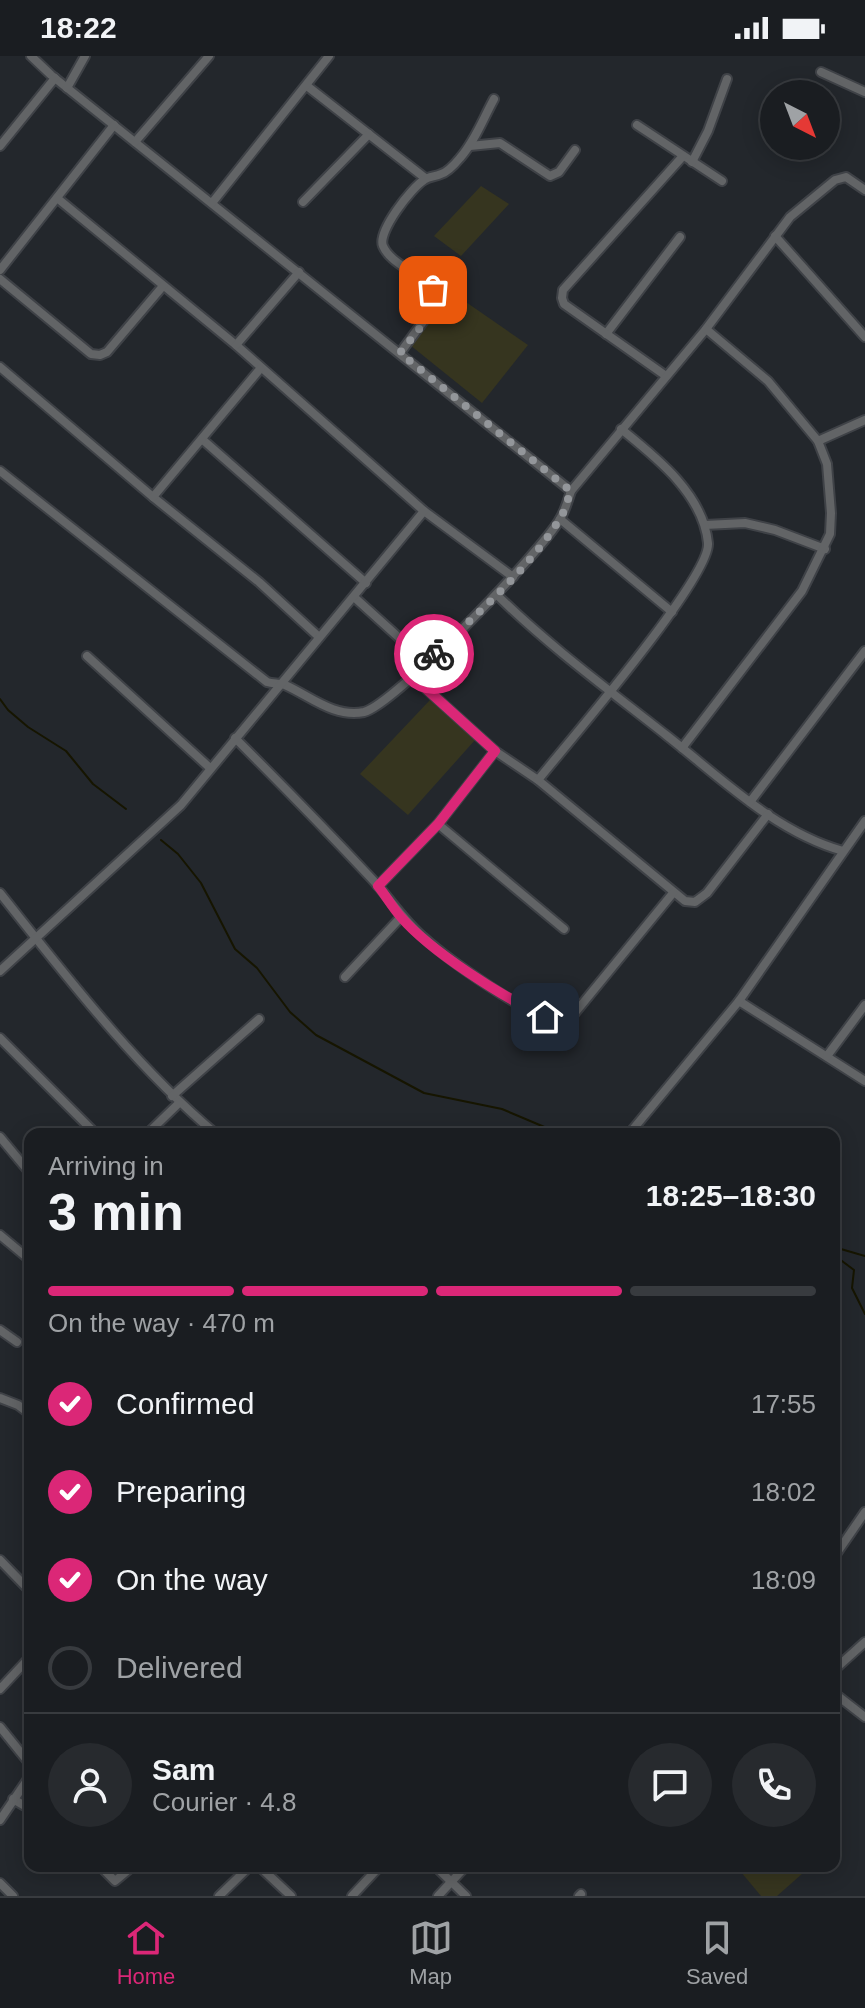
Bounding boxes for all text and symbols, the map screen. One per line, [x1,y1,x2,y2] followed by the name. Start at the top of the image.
[40,11,117,44] text: 18:22
[760,80,840,160] north arrow
[760,80,840,160] map controls
[399,256,467,324] pin
[411,268,455,312] icon: bag
[394,614,474,694] courier
[412,632,456,676] icon: bike
[511,983,579,1051] pin
[523,995,567,1039] icon: home
[48,1151,164,1181] text: Arriving in
[646,1179,816,1212] text: 18:25–18:30
[48,1183,184,1241] text: 3 min
[48,1308,275,1338] text: On the way · 470 m
[48,1382,92,1426] icon: check
[116,1387,254,1420] text: Confirmed
[751,1389,816,1419] text: 17:55
[48,1470,92,1514] icon: check
[116,1475,246,1508] text: Preparing
[751,1477,816,1507] text: 18:02
[48,1558,92,1602] icon: check
[116,1563,268,1596] text: On the way
[751,1565,816,1595] text: 18:09
[116,1651,243,1684] text: Delivered
[48,1743,132,1827] button: person
[628,1743,712,1827] button: chat
[732,1743,816,1827] button: phone
[152,1753,215,1786] text: Sam
[152,1787,297,1817] text: Courier · 4.8
[117,1916,175,1990] tab: Home
[409,1916,453,1990] tab: Map
[686,1916,748,1990] tab: Saved

